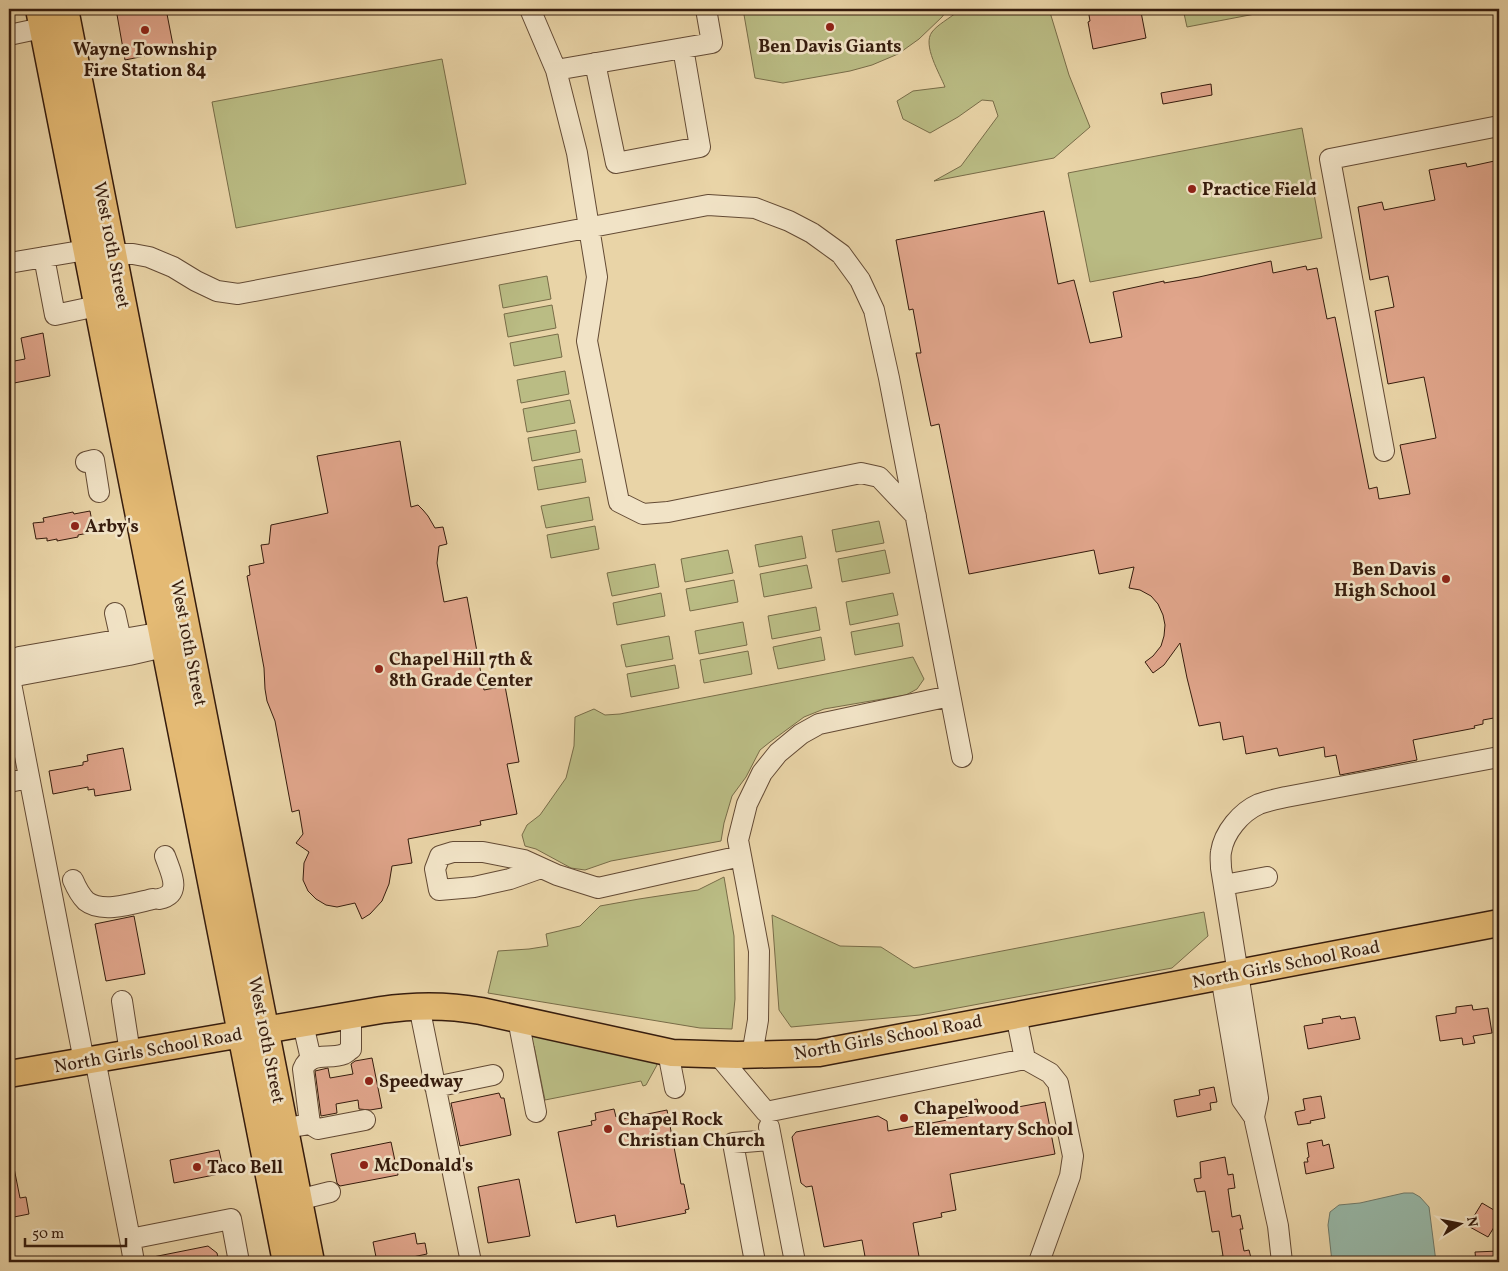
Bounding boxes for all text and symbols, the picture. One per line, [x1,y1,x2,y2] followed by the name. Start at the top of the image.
[824,21,836,33] marker: Ben Davis Giants
[139,24,151,36] marker: Wayne Township Fire Station 84
[758,35,902,60] place label: Ben Davis Giants
[73,38,217,84] place label: Wayne Township Fire Station 84
[1202,178,1317,203] place label: Practice Field
[86,180,135,311] street label: West 10th Street
[1186,183,1198,195] marker: Practice Field
[85,515,139,540] place label: Arby's
[69,520,81,532] marker: Arby's
[1334,558,1436,604] place label: Ben Davis High School
[1440,573,1452,585] marker: Ben Davis High School
[163,578,212,709] street label: West 10th Street
[389,648,533,694] place label: Chapel Hill 7th & 8th Grade Center
[373,663,385,675] marker: Chapel Hill 7th & 8th Grade Center
[1190,935,1382,996] street label: North Girls School Road
[241,975,290,1106] street label: West 10th Street
[792,1010,984,1067] street label: North Girls School Road
[52,1023,244,1080] street label: North Girls School Road
[379,1070,463,1095] place label: Speedway
[363,1075,375,1087] marker: Speedway
[914,1097,1074,1143] place label: Chapelwood Elementary School
[618,1108,765,1154] place label: Chapel Rock Christian Church
[898,1112,910,1124] marker: Chapelwood Elementary School
[602,1123,614,1135] marker: Chapel Rock Christian Church
[374,1154,473,1179] place label: McDonald's
[207,1156,283,1181] place label: Taco Bell
[358,1159,370,1171] marker: McDonald's
[191,1161,203,1173] marker: Taco Bell
[1436,1198,1486,1248] north arrow
[1461,1215,1482,1229] text: N
[25,1216,126,1248] scale bar
[32,1224,64,1245] text: 50 m

